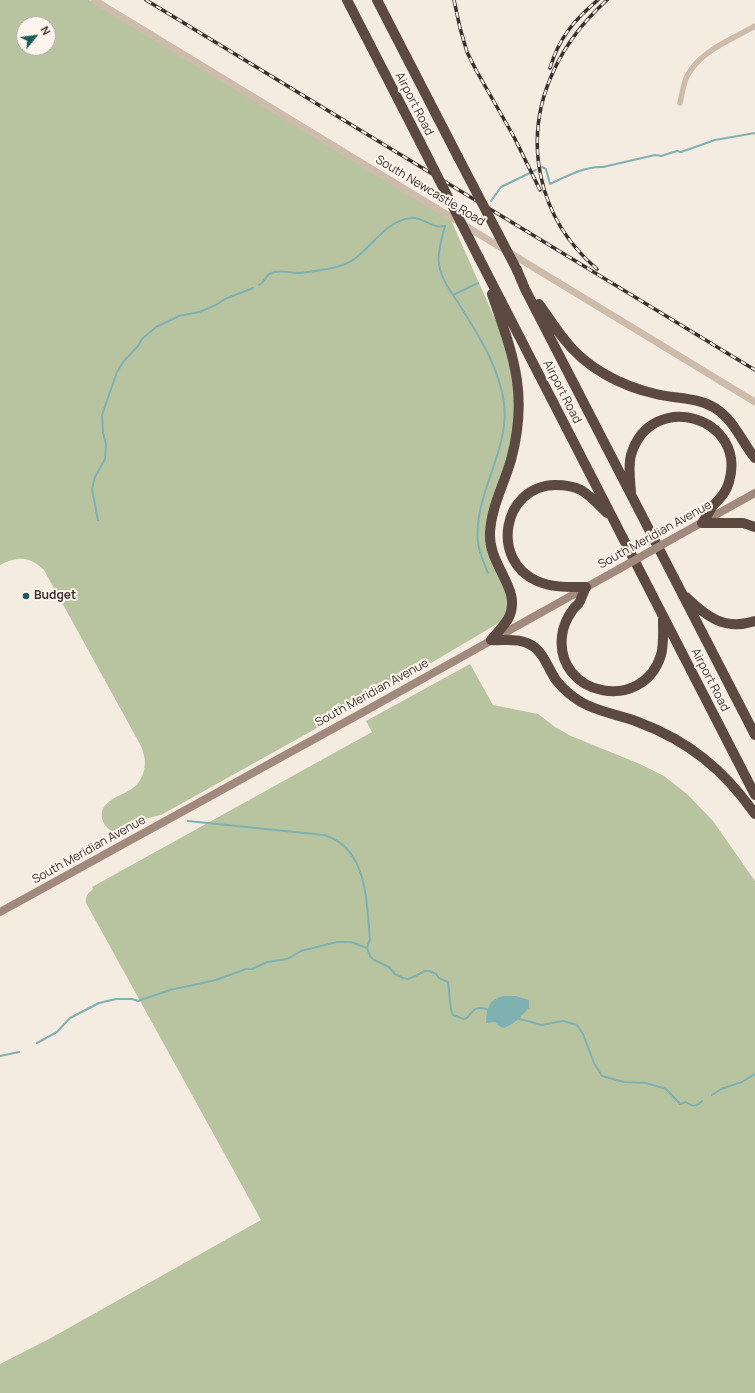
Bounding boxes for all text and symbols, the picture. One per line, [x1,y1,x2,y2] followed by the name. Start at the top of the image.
[16,16,56,56] north arrow
[38,23,55,38] text: N
[392,70,436,138] street label: Airport Road
[373,153,487,229] street label: South Newcastle Road
[540,358,584,426] street label: Airport Road
[596,498,714,572] street label: South Meridian Avenue
[34,589,76,603] place label: Budget
[21,591,31,601] marker: Budget
[688,646,732,714] street label: Airport Road
[313,656,431,730] street label: South Meridian Avenue
[30,813,148,887] street label: South Meridian Avenue

